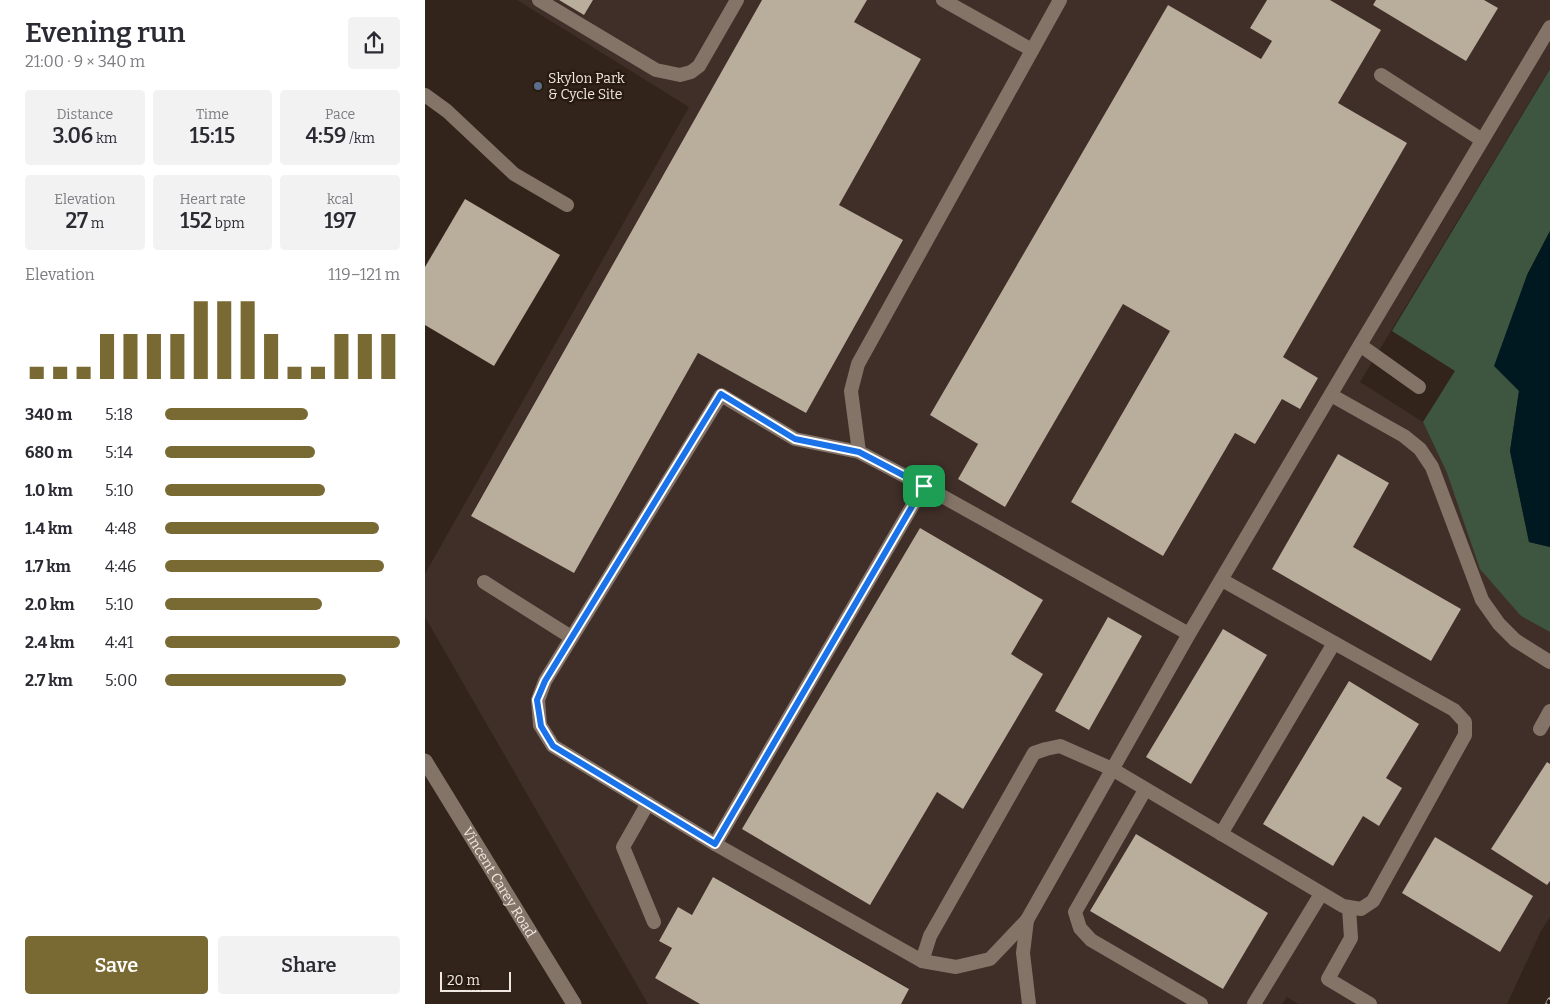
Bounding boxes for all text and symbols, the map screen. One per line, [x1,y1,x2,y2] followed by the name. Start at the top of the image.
[25,16,185,49] text: Evening run
[348,17,400,69] button: share
[25,52,145,71] text: 21:00 · 9 × 340 m
[548,70,625,103] place label: Skylon Park & Cycle Site
[532,80,544,92] marker: Skylon Park & Cycle Site
[56,106,113,123] text: Distance
[196,106,229,123] text: Time
[325,106,355,123] text: Pace
[53,123,93,149] text: 3.06
[190,123,235,149] text: 15:15
[305,123,346,149] text: 4:59
[93,130,117,147] text: km
[346,130,375,147] text: /km
[54,191,115,208] text: Elevation
[179,191,246,208] text: Heart rate
[327,191,353,208] text: kcal
[65,208,88,234] text: 27
[180,208,212,234] text: 152
[324,208,356,234] text: 197
[88,215,104,232] text: m
[212,215,245,232] text: bpm
[25,265,95,284] text: Elevation
[328,265,400,284] text: 119–121 m
[25,405,72,424] text: 340 m
[105,405,133,424] text: 5:18
[25,443,72,462] text: 680 m
[105,443,133,462] text: 5:14
[903,465,945,507] pin
[910,472,938,500] icon: arrive
[25,481,73,500] text: 1.0 km
[105,481,134,500] text: 5:10
[25,519,73,538] text: 1.4 km
[105,519,137,538] text: 4:48
[25,557,71,576] text: 1.7 km
[105,557,136,576] text: 4:46
[25,595,75,614] text: 2.0 km
[105,595,134,614] text: 5:10
[25,633,75,652] text: 2.4 km
[105,633,134,652] text: 4:41
[25,671,73,690] text: 2.7 km
[105,671,137,690] text: 5:00
[459,824,539,940] street label: Vincent Carey Road
[25,936,208,994] button: Save
[218,936,400,994] button: Share
[440,969,511,992] scale bar
[447,972,480,989] text: 20 m

